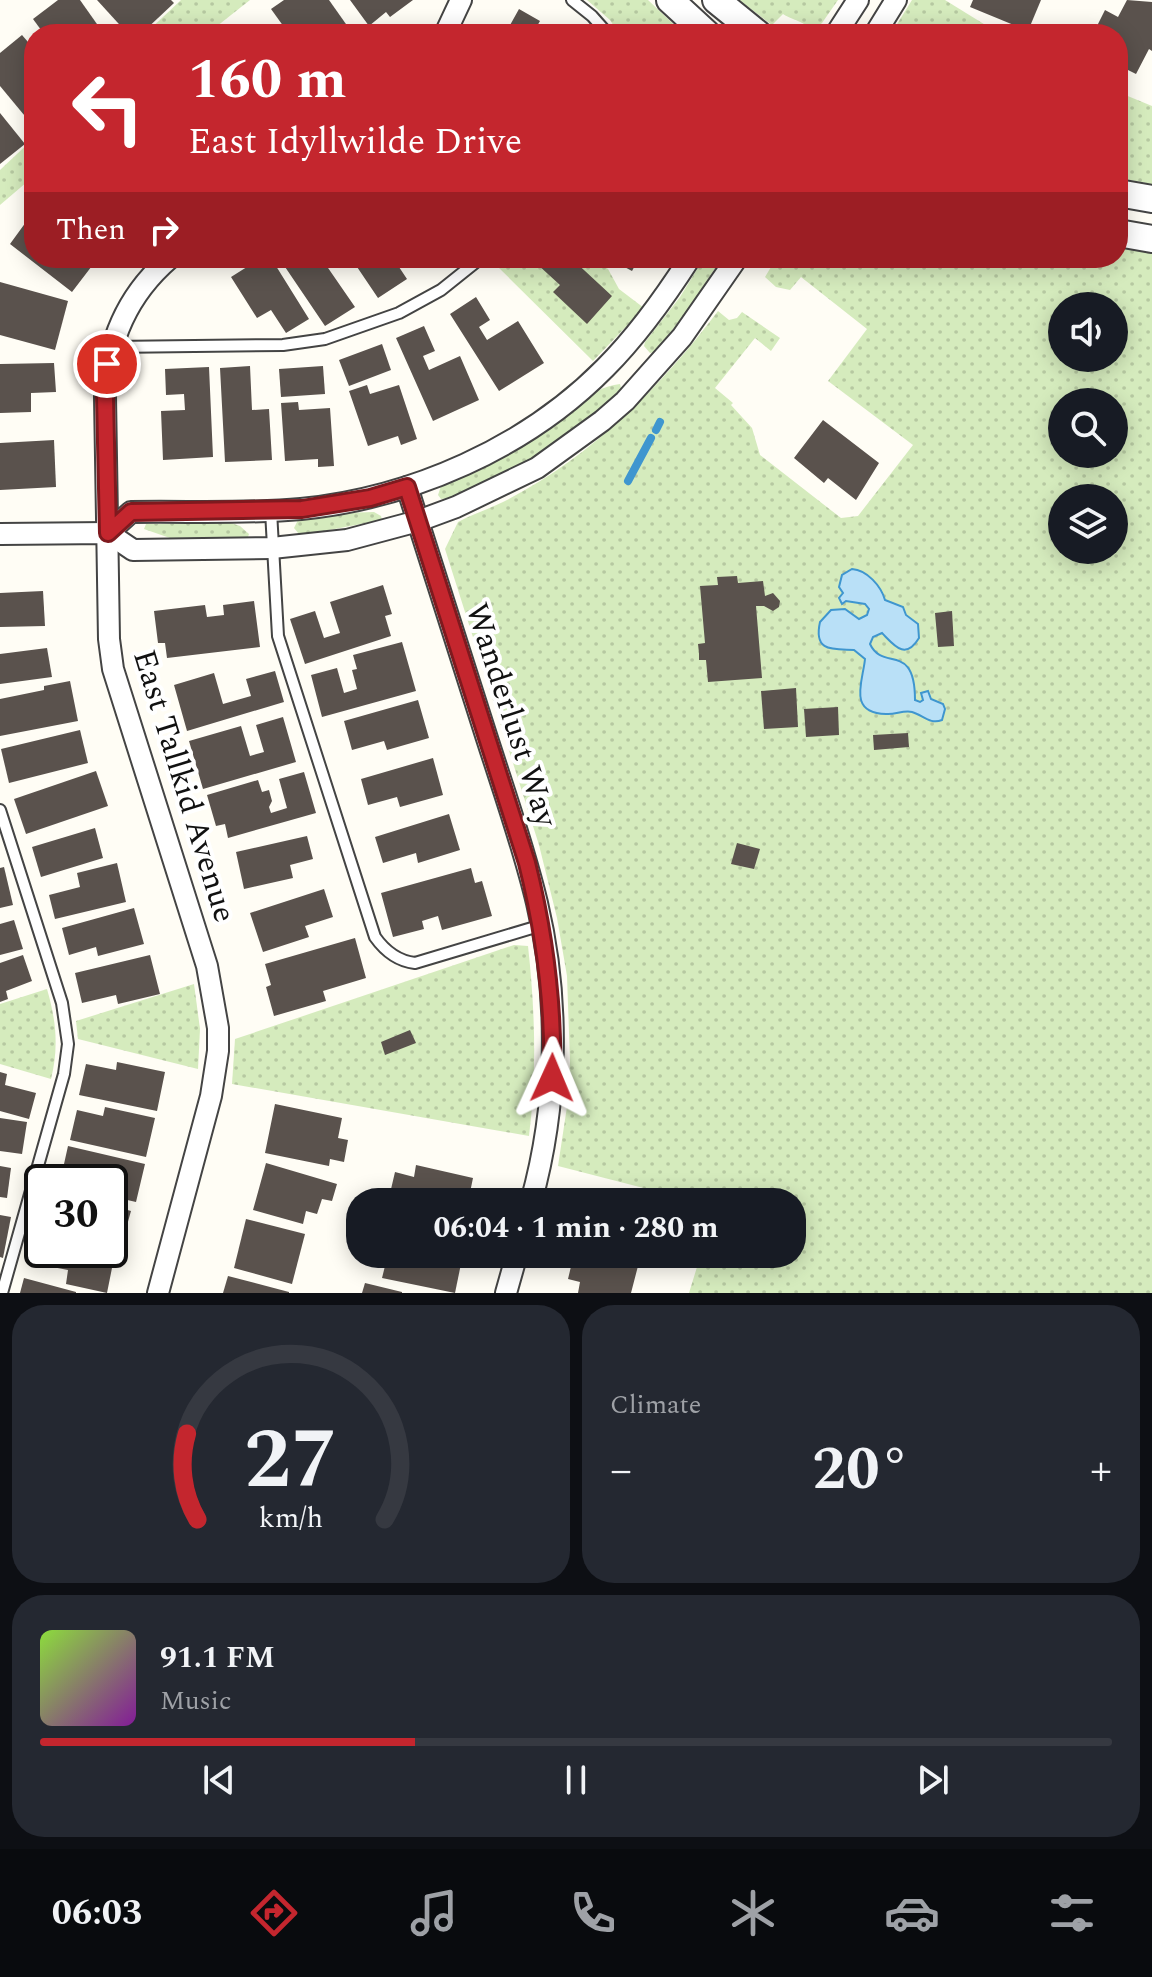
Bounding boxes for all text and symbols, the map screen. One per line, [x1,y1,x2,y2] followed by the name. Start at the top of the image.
[188,38,347,123] text: 160 m
[56,56,160,160] icon: left
[188,115,522,170] text: East Idyllwilde Drive
[56,207,126,253] text: Then
[142,208,186,252] icon: right
[1048,292,1128,564] map controls
[1048,292,1128,372] button: sound
[73,330,141,398] pin
[85,342,129,386] icon: arrive
[1048,388,1128,468] button: search
[1048,484,1128,564] button: layers
[452,597,571,835] street label: Wanderlust Way
[119,644,249,928] street label: East Tallkid Avenue
[510,1036,594,1120] position arrow
[24,1164,128,1268] speed limit sign: 30
[433,1205,719,1251] text: 06:04 · 1 min · 280 m
[610,1385,701,1425] text: Climate
[244,1398,338,1525] text: 27
[812,1424,910,1516] text: 20°
[610,1437,632,1504] text: −
[1090,1437,1112,1504] text: +
[259,1497,323,1540] text: km/h
[160,1635,275,1681] text: 91.1 FM
[160,1681,231,1721] text: Music
[197,1758,241,1802] icon: previous
[554,1758,598,1802] icon: pause
[911,1758,955,1802] icon: next
[246,1885,302,1941] icon: directions
[406,1885,462,1941] icon: music
[565,1885,621,1941] icon: phone
[725,1885,781,1941] icon: climate
[884,1885,940,1941] icon: car
[1044,1885,1100,1941] icon: filters
[52,1886,142,1941] text: 06:03

